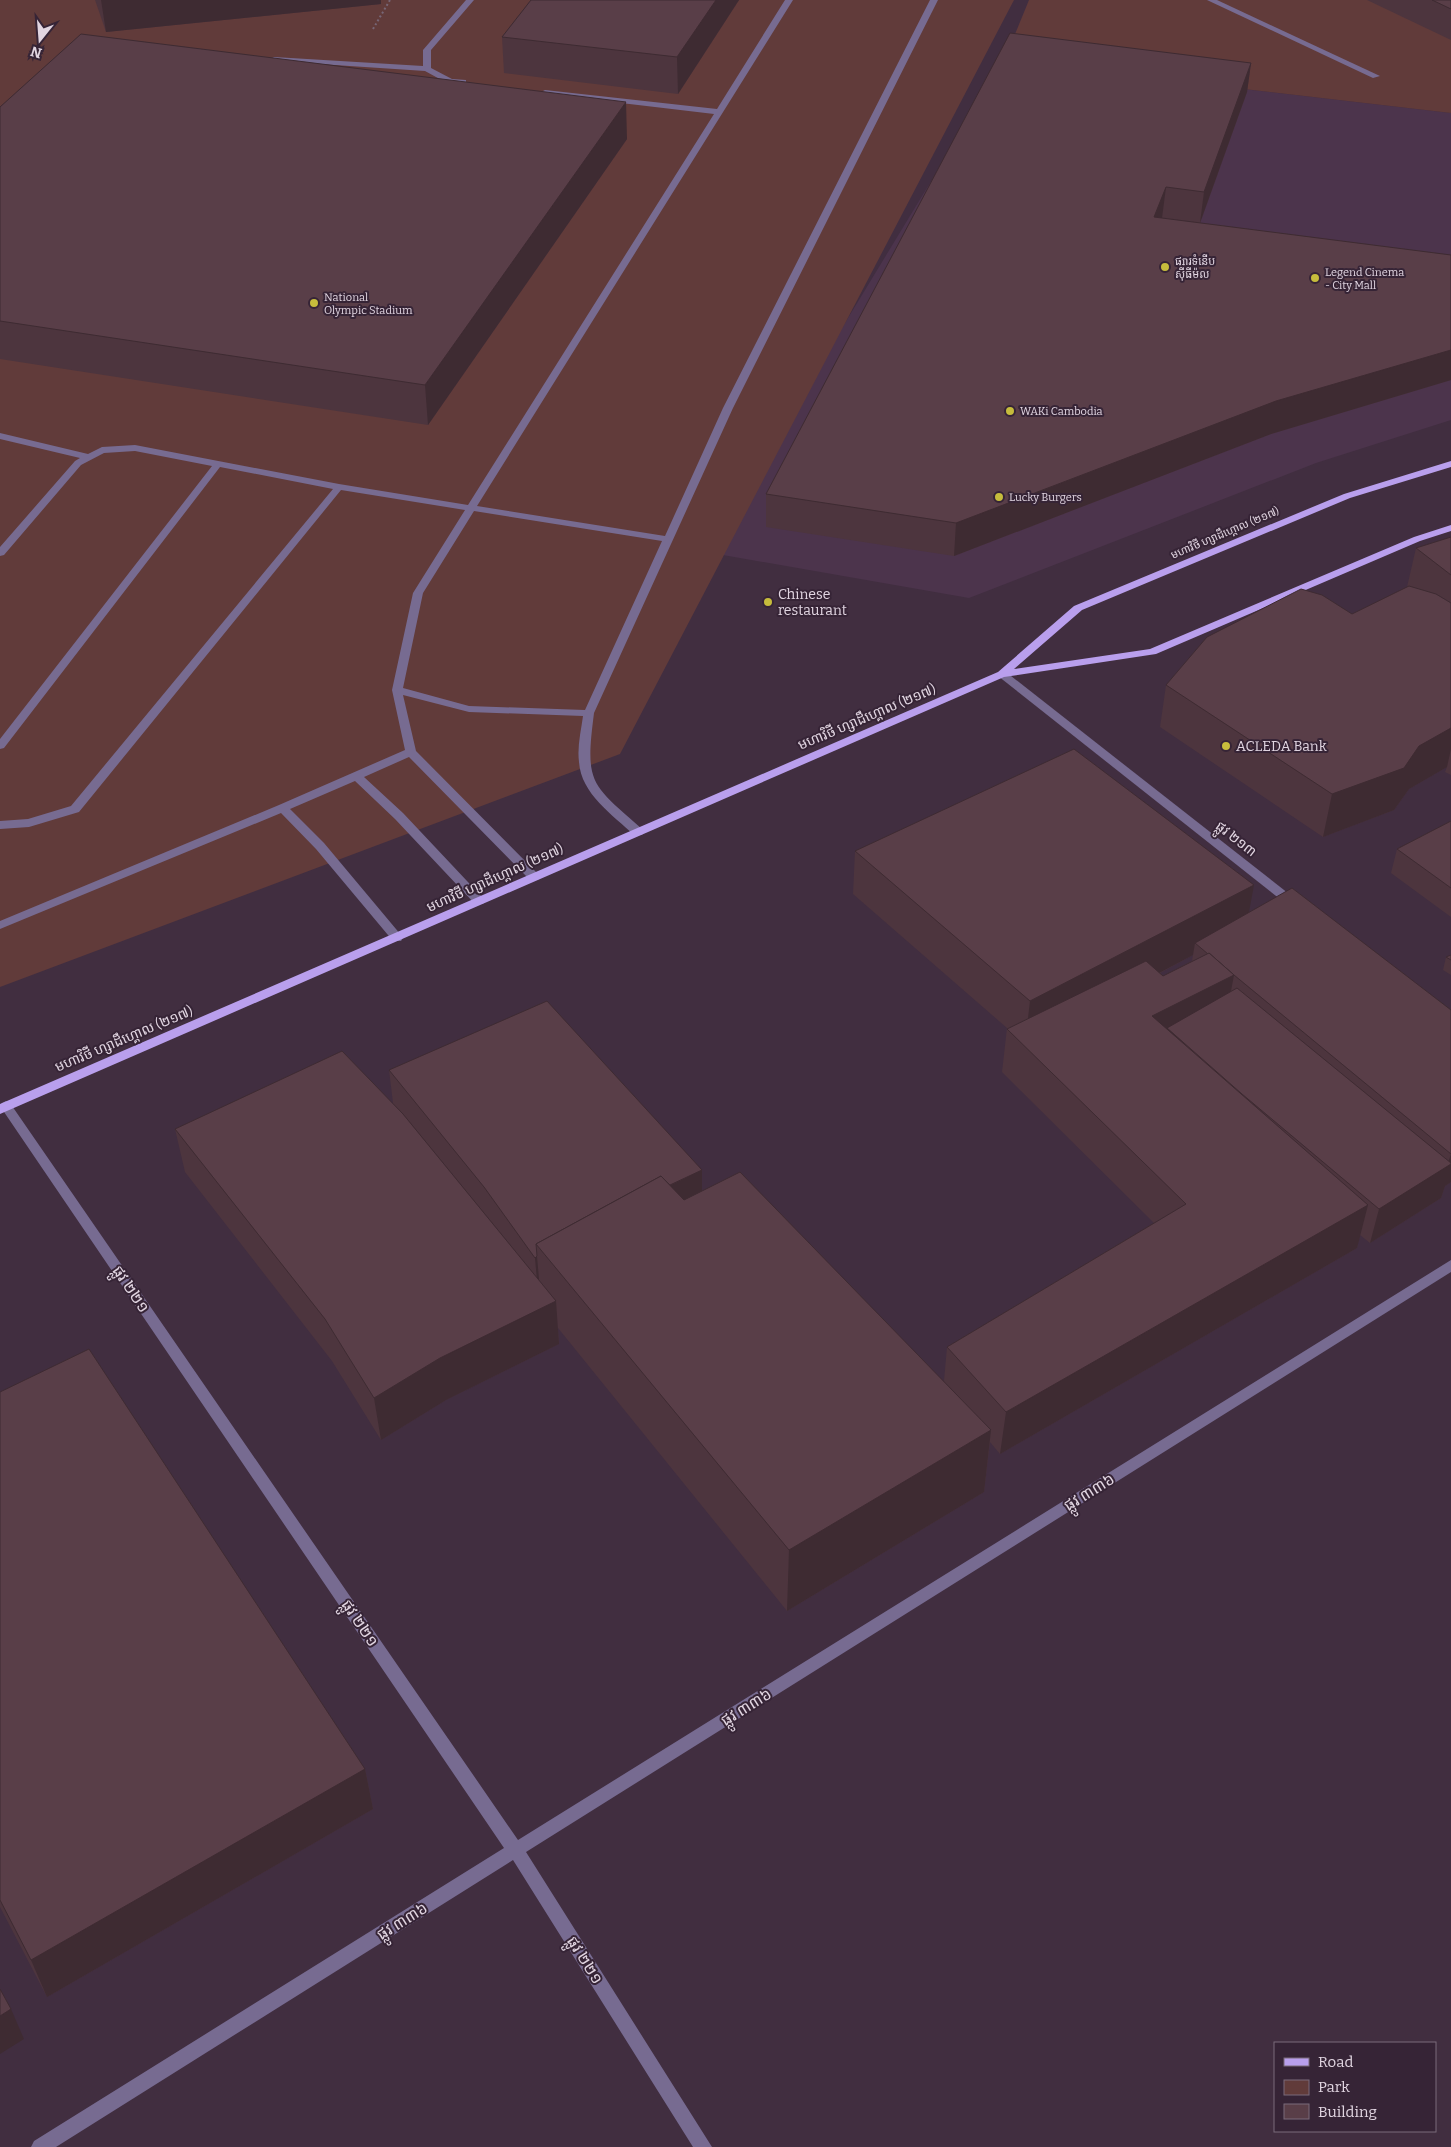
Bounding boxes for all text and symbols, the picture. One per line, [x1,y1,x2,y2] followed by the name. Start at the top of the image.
[15,15,65,65] north arrow
[29,42,44,62] text: N
[1175,254,1215,281] place label: ផ្សារទំនើប ស៊ីធីម៉ល
[1159,261,1171,273] marker: ផ្សារទំនើប ស៊ីធីម៉ល
[1325,266,1404,292] place label: Legend Cinema - City Mall
[1309,272,1321,284] marker: Legend Cinema - City Mall
[324,291,413,317] place label: National Olympic Stadium
[308,297,320,309] marker: National Olympic Stadium
[1004,405,1016,417] marker: WAKi Cambodia
[1020,405,1103,418] place label: WAKi Cambodia
[993,491,1005,503] marker: Lucky Burgers
[1009,491,1082,504] place label: Lucky Burgers
[1168,503,1281,562] street label: មហាវិថី ហ្សាដឹហ្គោល (២១៧)
[778,586,847,619] place label: Chinese restaurant
[762,596,774,608] marker: Chinese restaurant
[795,680,939,754] street label: មហាវិថី ហ្សាដឹហ្គោល (២១៧)
[1236,738,1327,755] place label: ACLEDA Bank
[1220,740,1232,752] marker: ACLEDA Bank
[1210,818,1260,863] street label: ផ្លូវ ២១៣
[424,840,566,916] street label: មហាវិថី ហ្សាដឹហ្គោល (២១៧)
[52,1002,196,1076] street label: មហាវិថី ហ្សាដឹហ្គោល (២១៧)
[104,1262,154,1319] street label: ផ្លូវ ២២១
[1060,1469,1120,1519] street label: ផ្លូវ ៣៣៦
[333,1596,383,1653] street label: ផ្លូវ ២២១
[717,1684,777,1734] street label: ផ្លូវ ៣៣៦
[373,1898,433,1948] street label: ផ្លូវ ៣៣៦
[559,1933,607,1990] street label: ផ្លូវ ២២១
[1274,2042,1436,2132] legend
[1318,2053,1353,2071] text: Road
[1318,2078,1350,2096] text: Park
[1318,2103,1377,2121] text: Building

